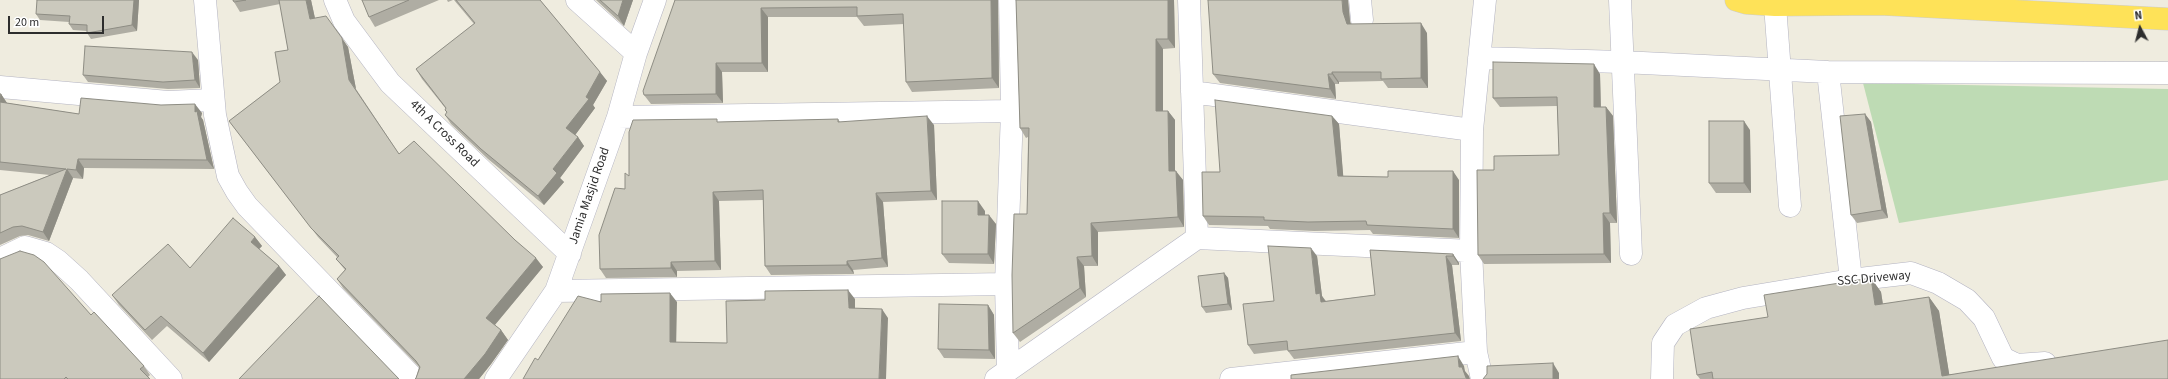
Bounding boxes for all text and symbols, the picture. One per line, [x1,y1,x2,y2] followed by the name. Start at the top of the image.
[10,8,106,34] scale bar
[2120,8,2160,48] north arrow
[2134,8,2143,23] text: N
[15,14,39,31] text: 20 m
[406,97,482,171] street label: 4th A Cross Road
[566,145,614,247] street label: Jamia Masjid Road
[1837,268,1911,290] street label: SSC Driveway

